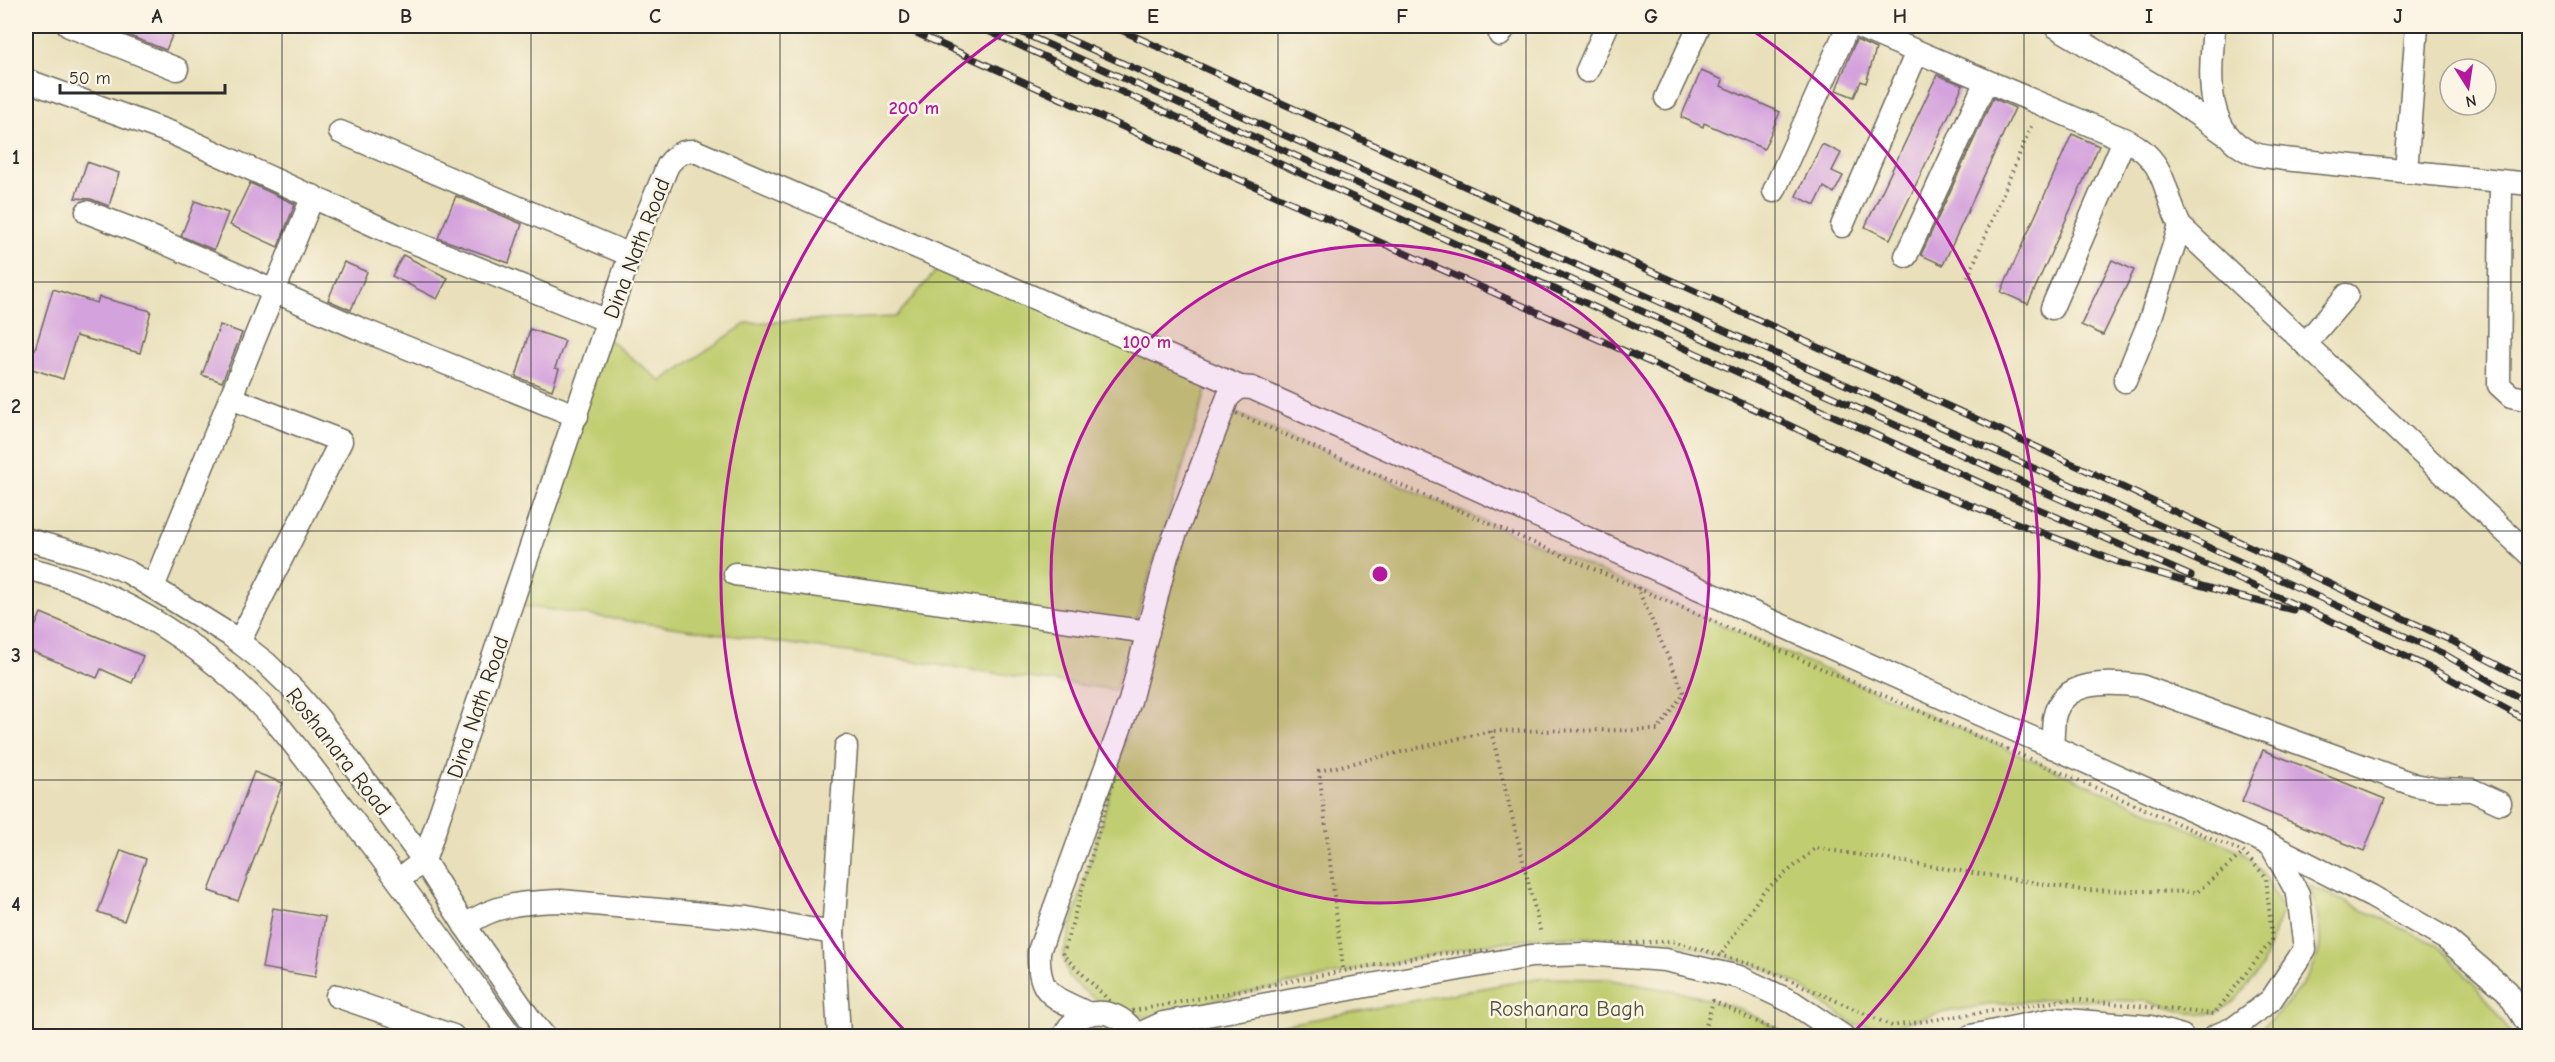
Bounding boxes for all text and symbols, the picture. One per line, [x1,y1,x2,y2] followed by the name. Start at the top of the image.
[151,5,163,28] text: A
[400,5,412,28] text: B
[649,5,661,28] text: C
[898,5,910,28] text: D
[1147,5,1159,28] text: E
[1396,5,1408,28] text: F
[1644,5,1658,28] text: G
[1893,5,1907,28] text: H
[2145,5,2153,28] text: I
[2393,5,2403,28] text: J
[60,57,225,95] scale bar
[2438,57,2498,117] north arrow
[69,68,111,89] text: 50 m
[2464,91,2478,111] text: N
[889,98,939,119] text: 200 m
[12,146,20,169] text: 1
[598,174,676,322] street label: Dina Nath Road
[1123,332,1171,353] text: 100 m
[11,395,21,418] text: 2
[1370,564,1390,584] centre of rings
[441,633,514,782] street label: Dina Nath Road
[11,644,21,667] text: 3
[280,683,396,821] street label: Roshanara Road
[11,893,21,916] text: 4
[1489,996,1645,1022] park label: Roshanara Bagh

